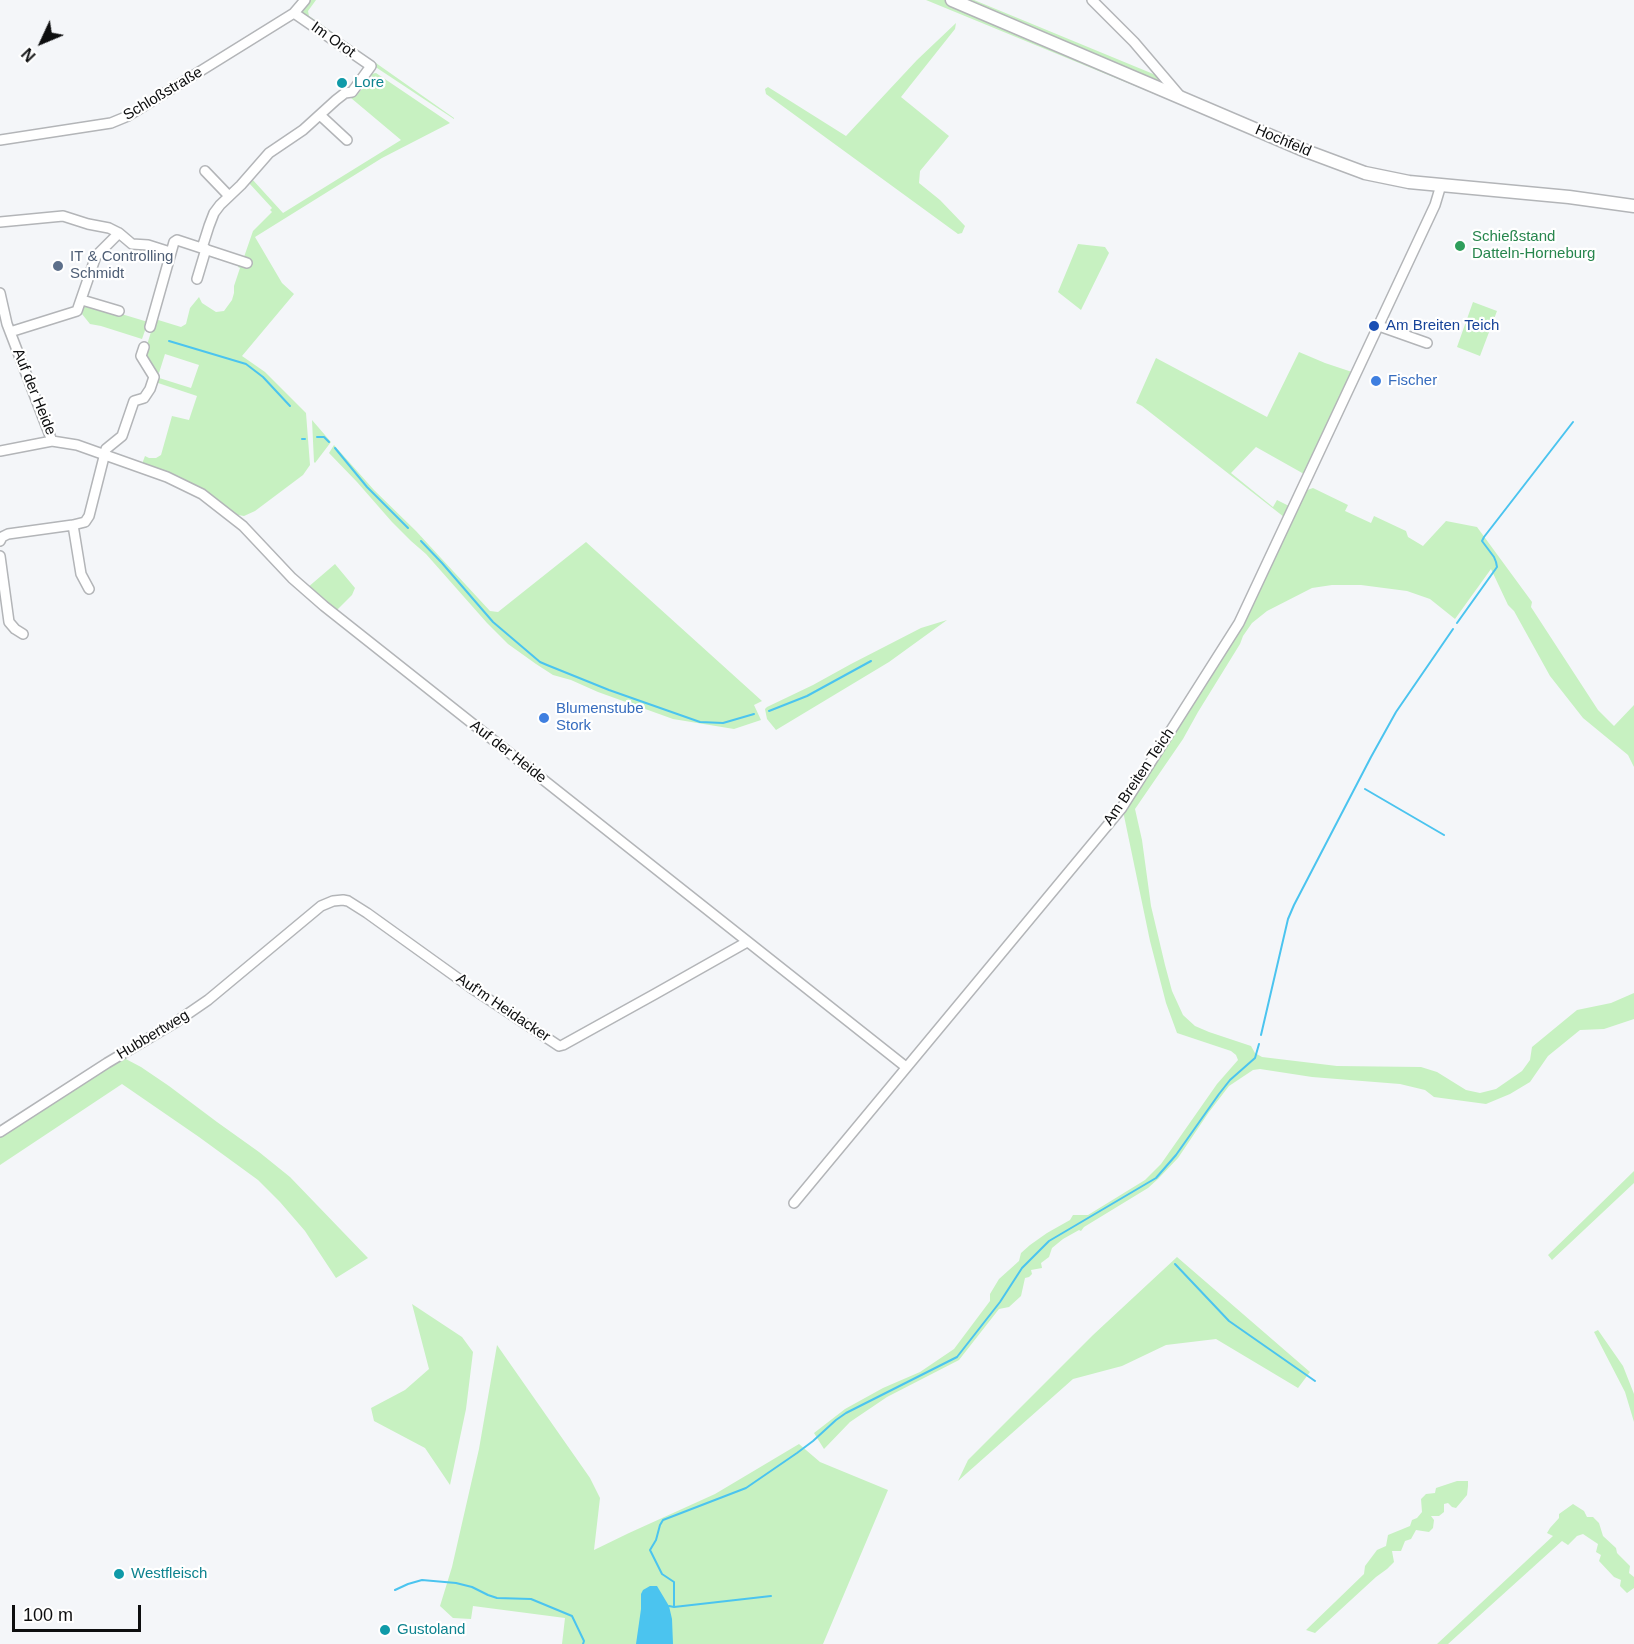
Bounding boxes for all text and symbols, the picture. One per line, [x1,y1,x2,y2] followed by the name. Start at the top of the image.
[12,12,72,72] north arrow
[307,18,359,62] street label: Im Orot
[19,45,39,65] text: N
[120,63,206,125] street label: Schloßstraße
[354,74,384,92] place label: Lore
[335,76,349,90] marker: Lore
[1252,121,1314,161] street label: Hochfeld
[1472,228,1595,263] place label: Schießstand Datteln-Horneburg
[1453,239,1467,253] marker: Schießstand Datteln-Horneburg
[70,248,173,283] place label: IT & Controlling Schmidt
[51,259,65,273] marker: IT & Controlling Schmidt
[1386,317,1499,335] place label: Am Breiten Teich
[1367,319,1381,333] marker: Am Breiten Teich
[8,346,60,438] street label: Auf der Heide
[1388,372,1437,390] place label: Fischer
[1369,374,1383,388] marker: Fischer
[556,700,644,735] place label: Blumenstube Stork
[537,711,551,725] marker: Blumenstube Stork
[466,717,550,787] street label: Auf der Heide
[1100,725,1178,829] street label: Am Breiten Teich
[453,970,553,1046] street label: Auf'm Heidacker
[114,1006,192,1064] street label: Hubbertweg
[131,1565,207,1583] place label: Westfleisch
[112,1567,126,1581] marker: Westfleisch
[15,1593,144,1631] scale bar
[23,1605,73,1625] text: 100 m
[397,1621,465,1639] place label: Gustoland
[378,1623,392,1637] marker: Gustoland

